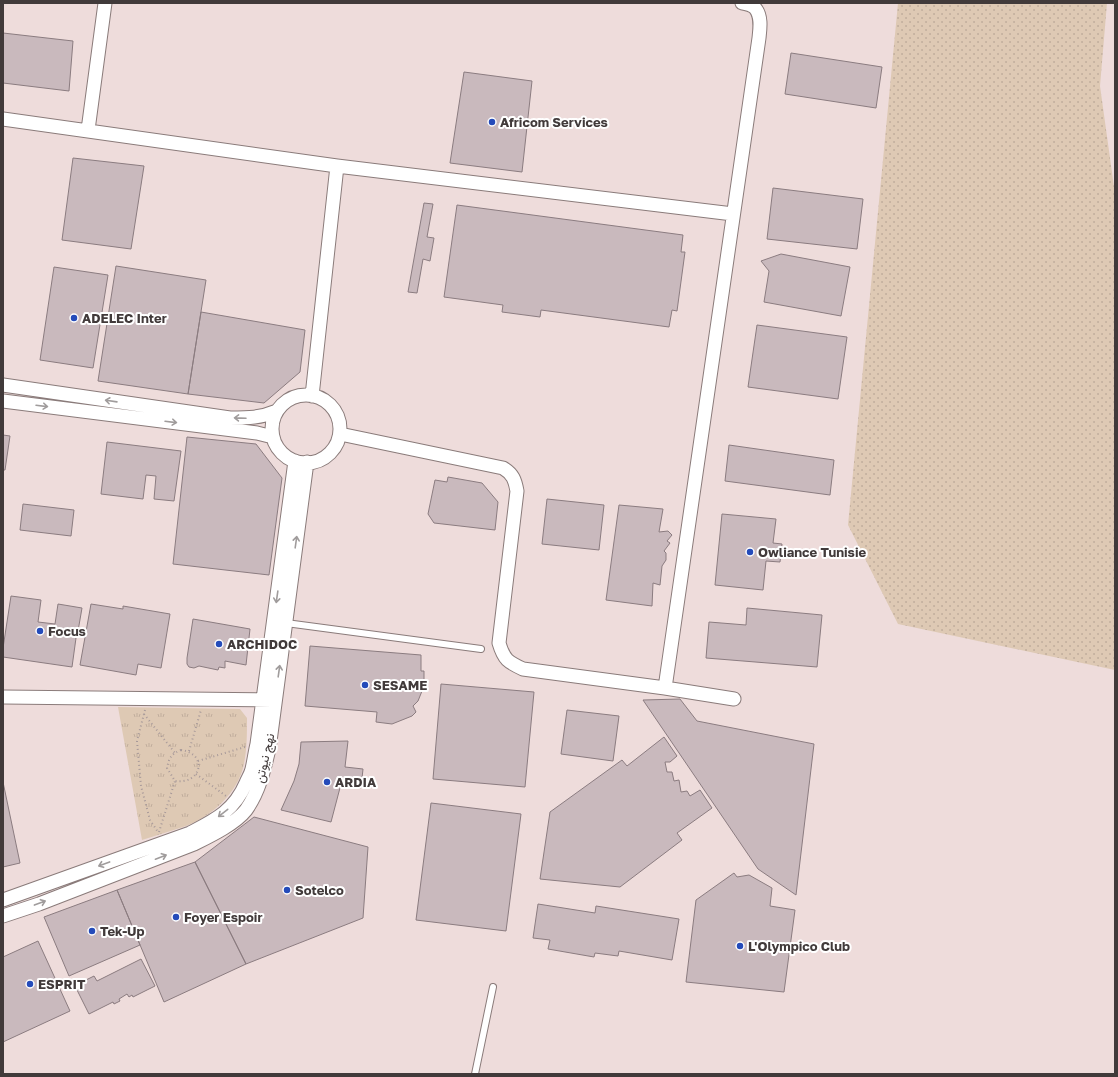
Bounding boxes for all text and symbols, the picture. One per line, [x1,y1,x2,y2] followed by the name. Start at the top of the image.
[500,114,608,130] place label: Africom Services
[487,117,497,127] marker: Africom Services
[82,310,167,326] place label: ADELEC Inter
[69,313,79,323] marker: ADELEC Inter
[105,397,118,405] one-way arrow
[35,402,48,409] one-way arrow
[234,414,247,422] one-way arrow
[164,418,177,426] one-way arrow
[292,536,300,549] one-way arrow
[758,544,866,560] place label: Owliance Tunisie
[745,547,755,557] marker: Owliance Tunisie
[273,590,281,603] one-way arrow
[48,623,86,639] place label: Focus
[35,626,45,636] marker: Focus
[227,636,297,652] place label: ARCHIDOC
[214,639,224,649] marker: ARCHIDOC
[275,665,283,678] one-way arrow
[373,677,427,693] place label: SESAME
[360,680,370,690] marker: SESAME
[251,731,280,785] street label: نهج نيوتن
[335,774,377,790] place label: ARDIA
[322,777,332,787] marker: ARDIA
[218,809,229,817] one-way arrow
[155,852,167,860] one-way arrow
[99,860,111,868] one-way arrow
[295,882,344,898] place label: Sotelco
[282,885,292,895] marker: Sotelco
[33,899,45,907] one-way arrow
[184,909,263,925] place label: Foyer Espoir
[171,912,181,922] marker: Foyer Espoir
[100,923,145,939] place label: Tek-Up
[87,926,97,936] marker: Tek-Up
[748,938,850,954] place label: L'Olympico Club
[735,941,745,951] marker: L'Olympico Club
[38,976,86,992] place label: ESPRIT
[25,979,35,989] marker: ESPRIT

